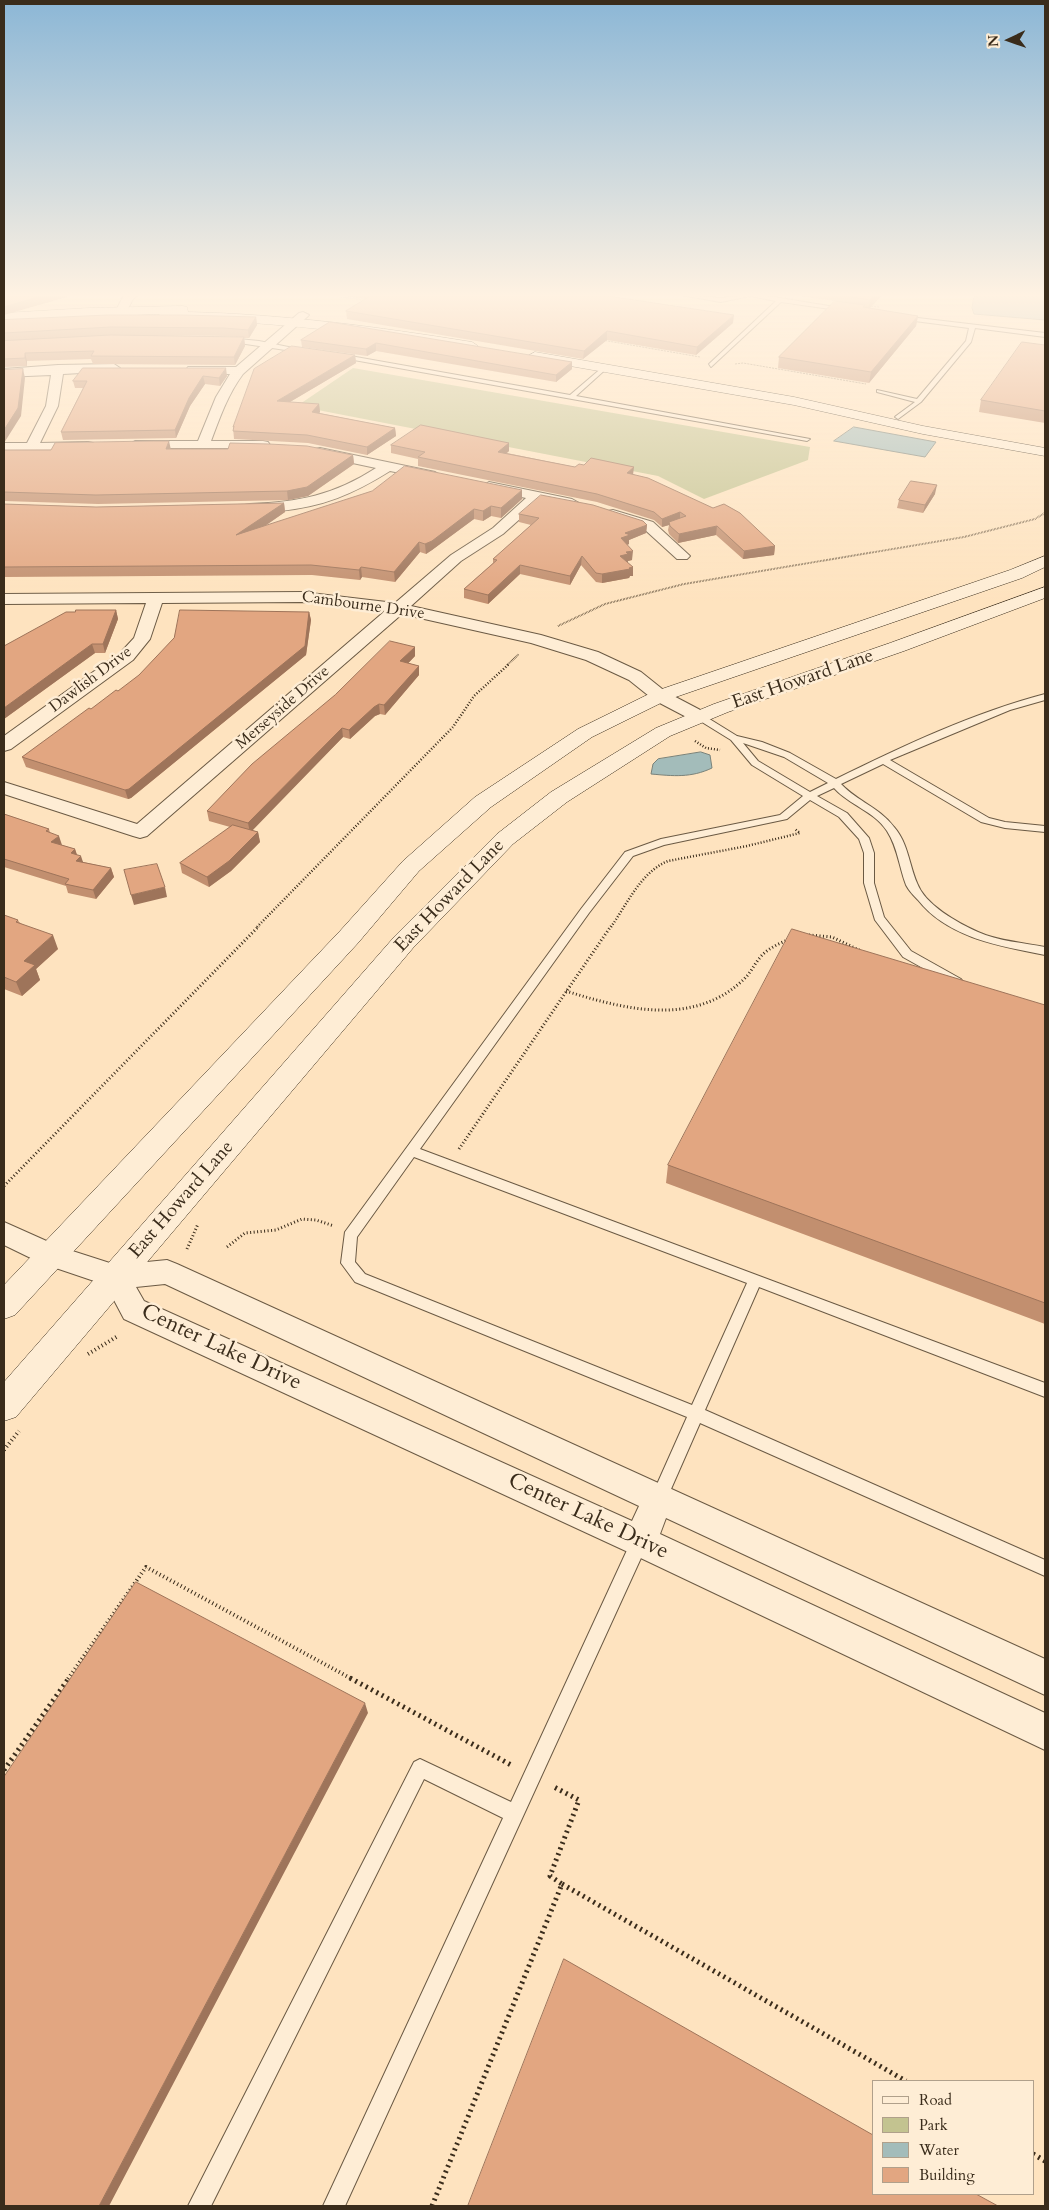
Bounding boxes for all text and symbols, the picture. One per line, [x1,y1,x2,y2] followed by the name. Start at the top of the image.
[984,15,1034,65] north arrow
[984,34,1003,47] text: N
[300,588,426,624] street label: Cambourne Drive
[46,643,136,717] street label: Dawlish Drive
[729,645,877,715] street label: East Howard Lane
[232,662,334,754] street label: Merseyside Drive
[390,835,510,957] street label: East Howard Lane
[125,1137,239,1263] street label: East Howard Lane
[137,1299,305,1397] street label: Center Lake Drive
[504,1468,672,1566] street label: Center Lake Drive
[872,2080,1034,2195] legend
[919,2090,952,2110] text: Road
[919,2115,948,2135] text: Park
[919,2140,959,2160] text: Water
[919,2165,975,2185] text: Building

